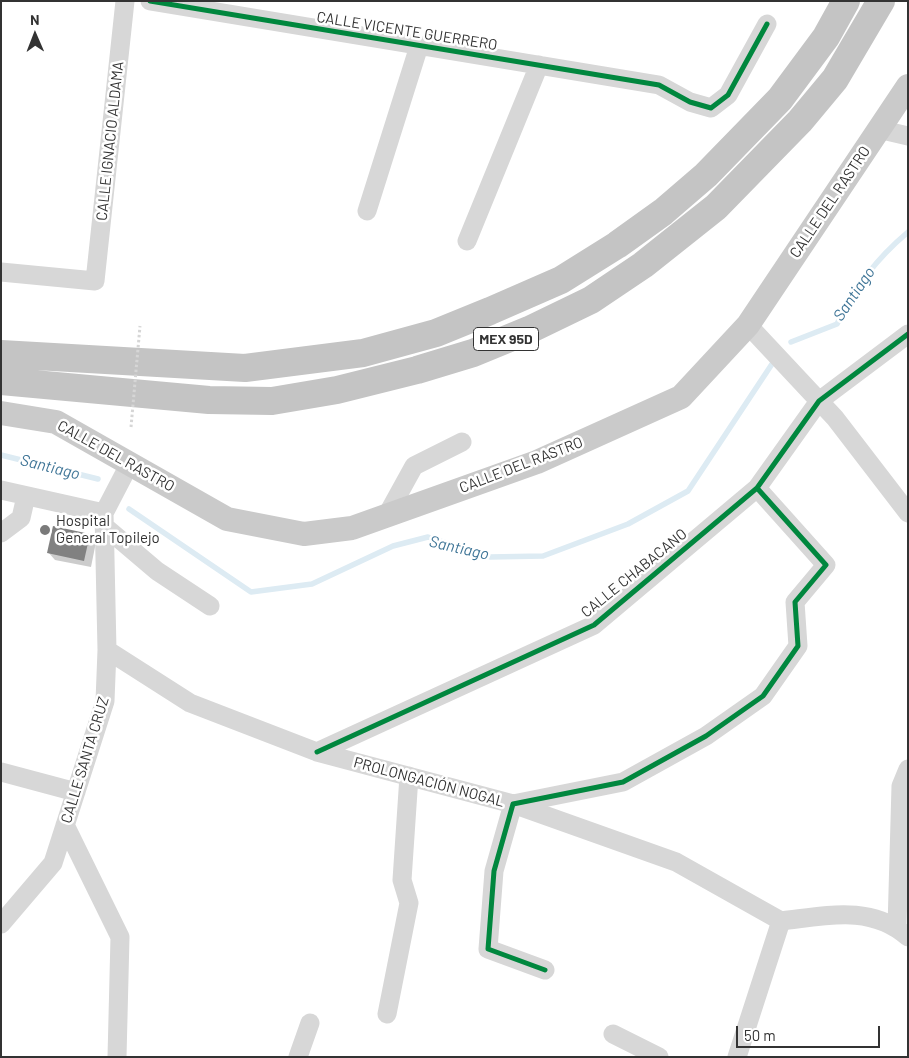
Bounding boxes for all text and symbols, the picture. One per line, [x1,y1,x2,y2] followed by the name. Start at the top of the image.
[315,8,499,54] street label: CALLE VICENTE GUERRERO
[10,10,60,60] north arrow
[30,11,40,28] text: N
[93,60,127,222] street label: CALLE IGNACIO ALDAMA
[786,143,874,261] street label: CALLE DEL RASTRO
[829,263,879,325] water label: Santiago
[474,328,538,350] road number: MEX 95D
[54,416,178,496] street label: CALLE DEL RASTRO
[457,433,585,497] street label: CALLE DEL RASTRO
[18,450,82,484] water label: Santiago
[56,512,160,547] place label: Hospital General Topilejo
[38,523,52,537] marker: Hospital General Topilejo
[577,525,691,621] street label: CALLE CHABACANO
[427,532,491,564] water label: Santiago
[57,695,113,825] street label: CALLE SANTA CRUZ
[352,753,506,811] street label: PROLONGACIÓN NOGAL
[739,1016,883,1048] scale bar
[744,1026,776,1044] text: 50 m

